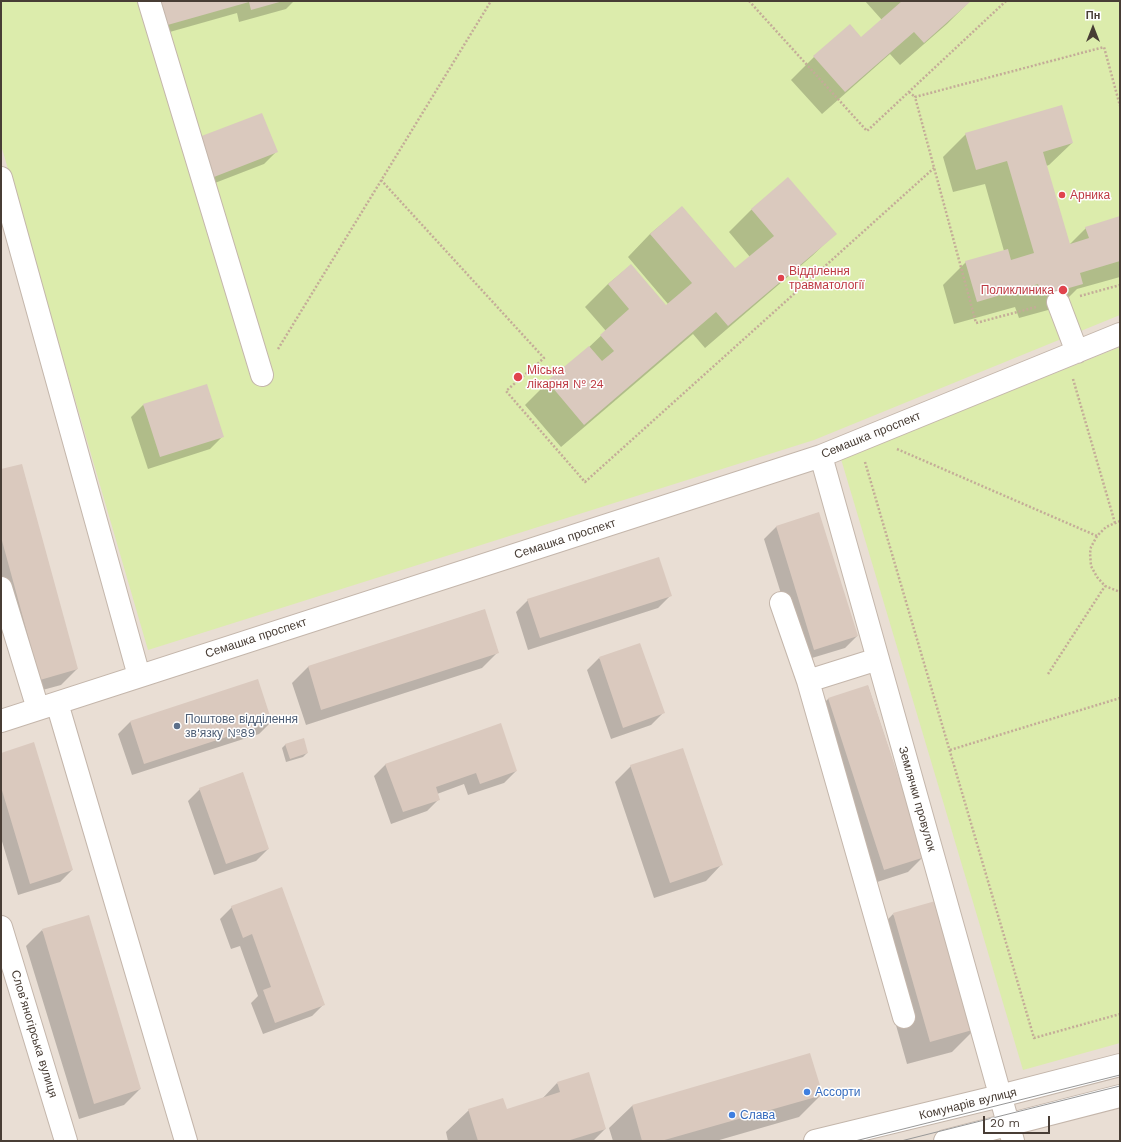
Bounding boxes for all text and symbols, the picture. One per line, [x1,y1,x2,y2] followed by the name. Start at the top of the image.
[1073,8,1113,48] north arrow
[1086,9,1100,22] text: Пн
[1070,188,1110,202] place label: Арника
[1057,190,1067,200] marker: Арника
[789,264,865,292] place label: Відділення травматології
[776,273,786,283] marker: Відділення травматології
[981,283,1054,297] place label: Поликлиника
[1057,284,1069,296] marker: Поликлиника
[527,363,604,391] place label: Міська лікарня № 24
[512,371,524,383] marker: Міська лікарня № 24
[819,408,923,462] street label: Семашка проспект
[512,516,618,562] street label: Семашка проспект
[203,615,309,661] street label: Семашка проспект
[185,712,298,740] place label: Поштове відділення зв'язку №89
[172,721,182,731] marker: Поштове відділення зв'язку №89
[895,745,939,853] street label: Землячки провулок
[8,968,60,1100] street label: Слов’яногірська вулиця
[815,1085,860,1099] place label: Ассорти
[918,1085,1018,1123] street label: Комунарів вулиця
[802,1087,812,1097] marker: Ассорти
[740,1108,775,1122] place label: Слава
[985,1108,1052,1134] scale bar
[727,1110,737,1120] marker: Слава
[990,1116,1020,1130] text: 20 m

